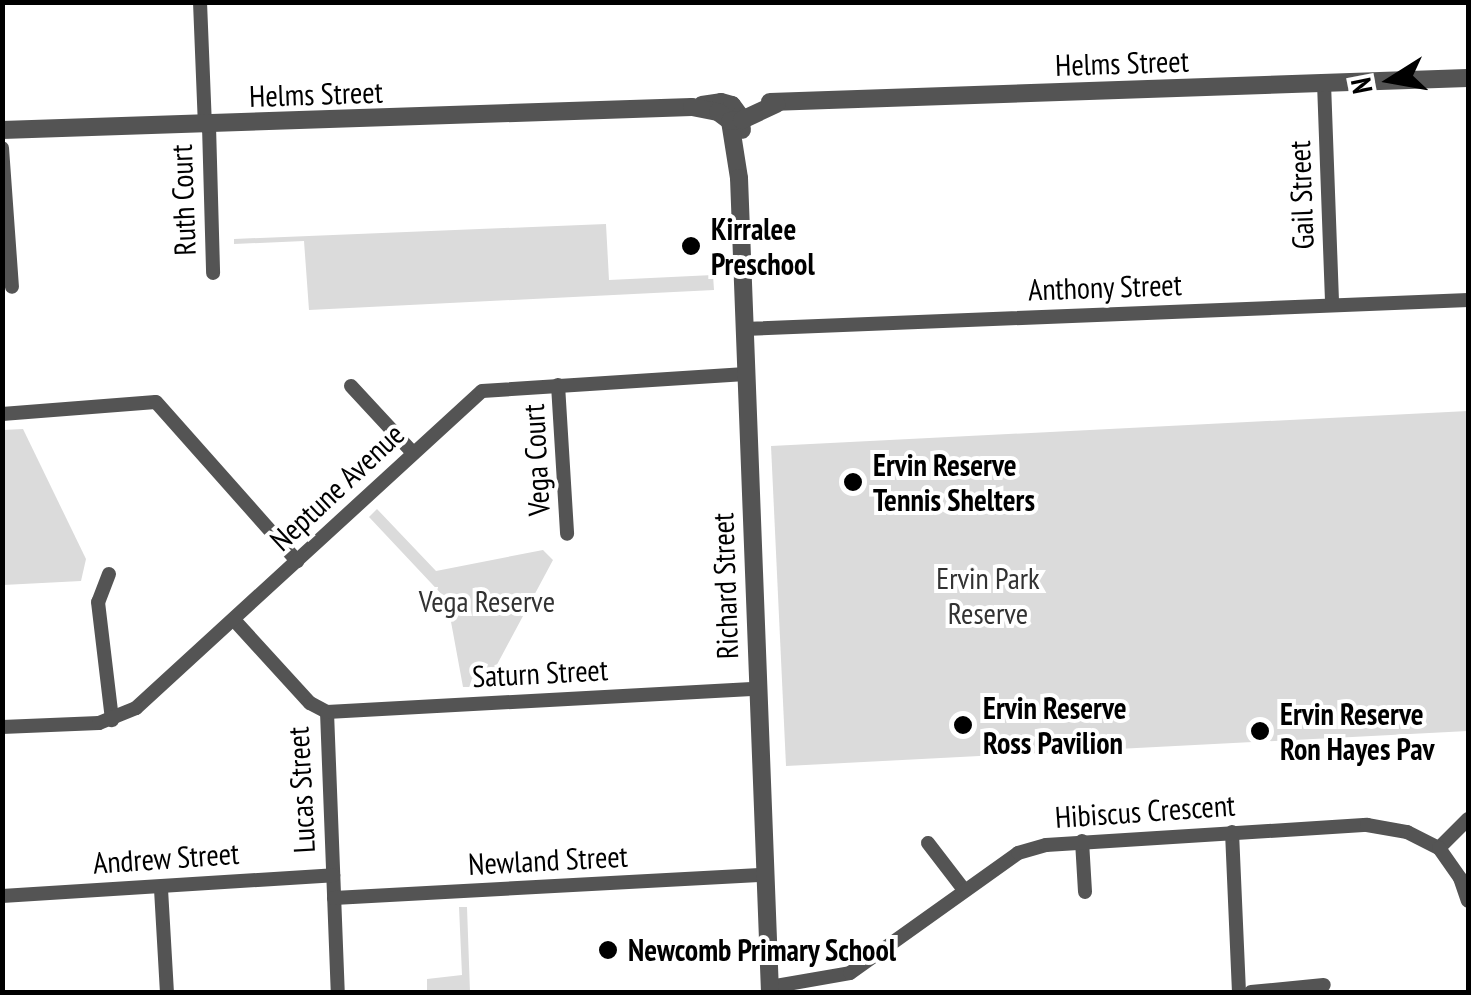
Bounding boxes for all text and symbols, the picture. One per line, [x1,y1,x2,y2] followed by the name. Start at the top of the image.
[1341,30,1441,130] north arrow
[1055,43,1189,83] street label: Helms Street
[249,74,383,114] street label: Helms Street
[1341,75,1381,97] text: N
[1281,140,1321,250] street label: Gail Street
[163,144,203,256] street label: Ruth Court
[711,211,815,282] place label: Kirralee Preschool
[680,235,702,257] marker: Kirralee Preschool
[1027,266,1183,308] street label: Anthony Street
[515,403,557,517] street label: Vega Court
[262,416,412,558] street label: Neptune Avenue
[873,447,1035,518] place label: Ervin Reserve Tennis Shelters
[842,471,864,493] marker: Ervin Reserve Tennis Shelters
[704,512,746,660] street label: Richard Street
[936,560,1040,630] park label: Ervin Park Reserve
[419,583,555,619] park label: Vega Reserve
[471,651,609,695] street label: Saturn Street
[983,690,1127,760] place label: Ervin Reserve Ross Pavilion
[1280,696,1435,766] place label: Ervin Reserve Ron Hayes Pav
[952,714,974,736] marker: Ervin Reserve Ross Pavilion
[1249,720,1271,742] marker: Ervin Reserve Ron Hayes Pav
[280,726,322,854] street label: Lucas Street
[1054,787,1236,835] street label: Hibiscus Crescent
[91,835,241,881] street label: Andrew Street
[467,838,629,882] street label: Newland Street
[628,932,897,968] place label: Newcomb Primary School
[597,939,619,961] marker: Newcomb Primary School

